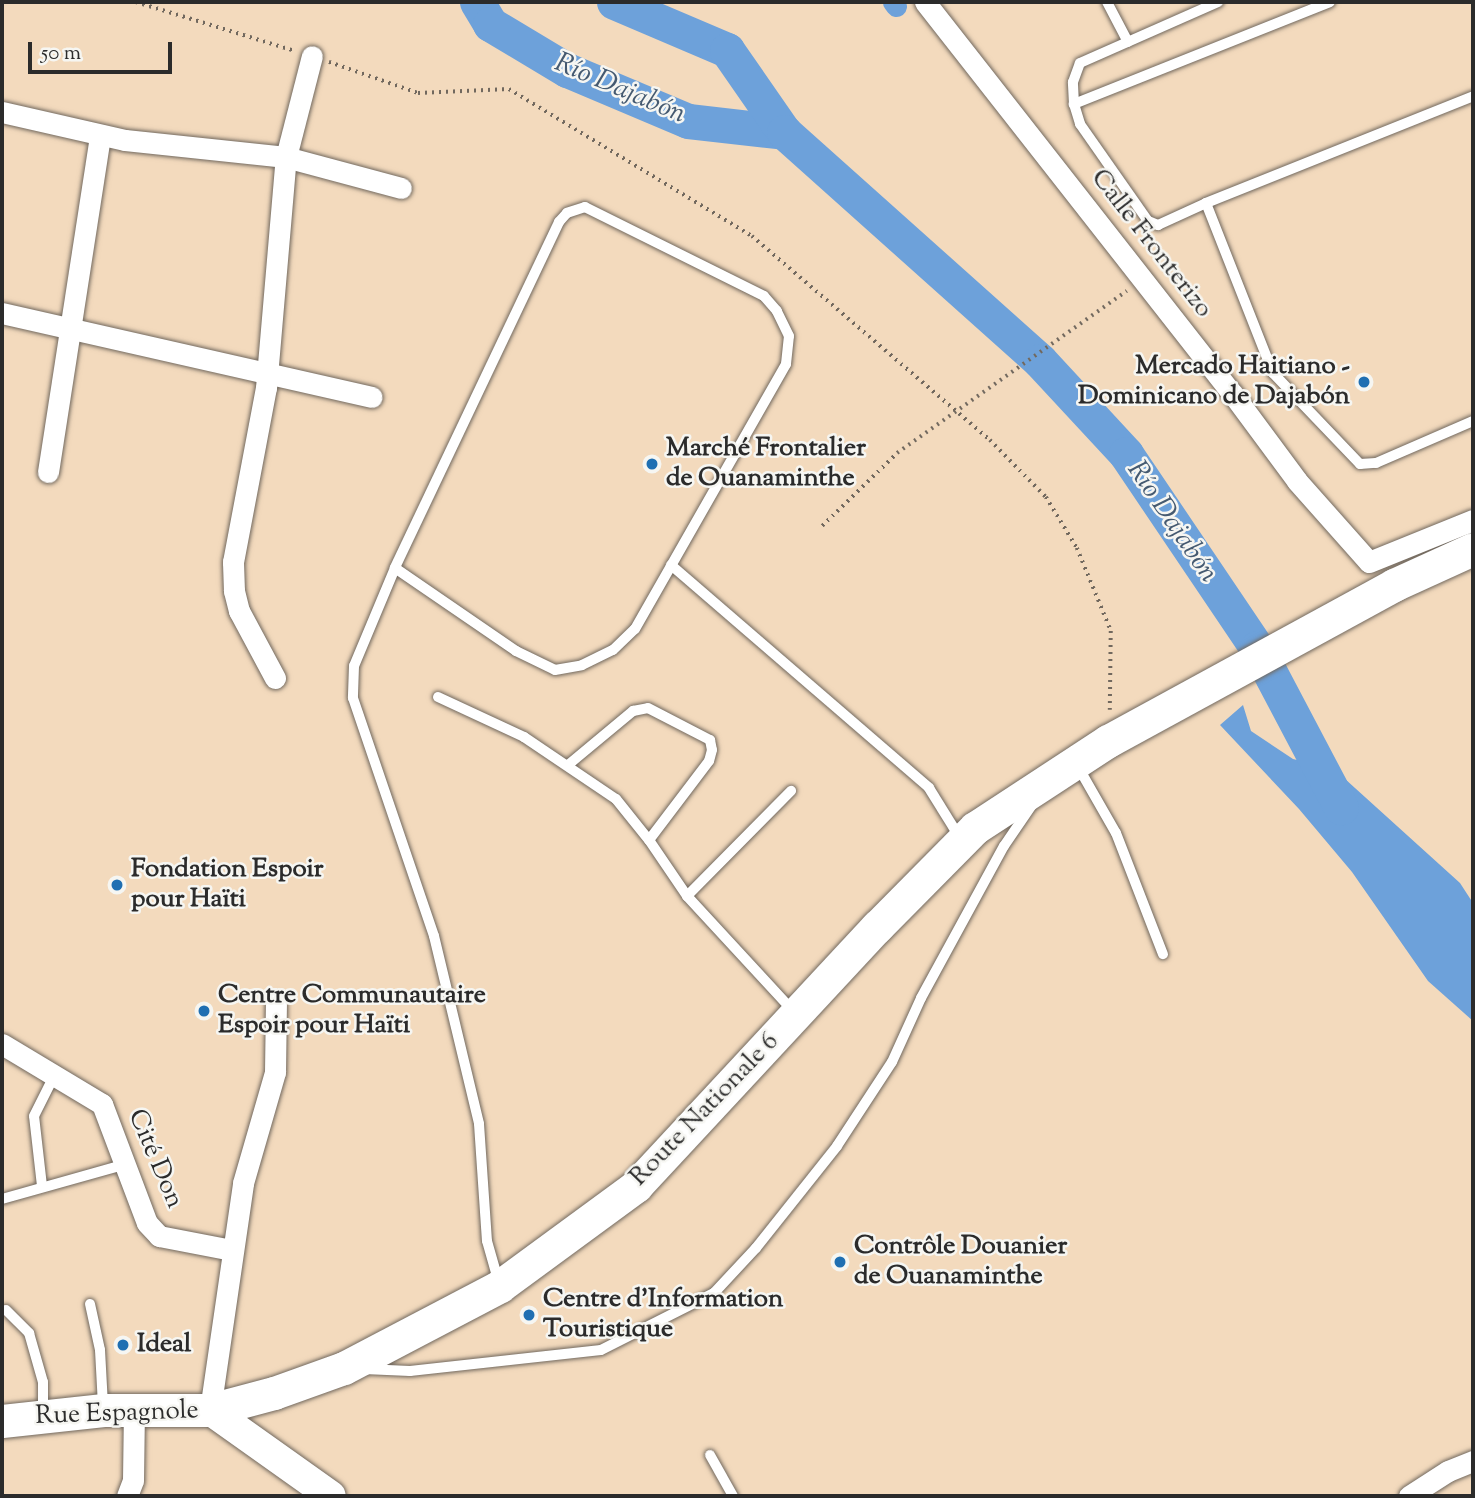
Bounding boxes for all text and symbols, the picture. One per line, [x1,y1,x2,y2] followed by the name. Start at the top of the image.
[32,28,175,72] scale bar
[41,39,81,69] text: 50 m
[549,46,691,132] water label: Río Dajabón
[1083,164,1219,324] street label: Calle Fronterizo
[1078,351,1350,412] place label: Mercado Haitiano - Dominicano de Dajabón
[1356,374,1372,390] marker: Mercado Haitiano - Dominicano de Dajabón
[666,433,866,494] place label: Marché Frontalier de Ouanaminthe
[1119,455,1225,589] water label: Río Dajabón
[644,456,660,472] marker: Marché Frontalier de Ouanaminthe
[131,854,324,916] place label: Fondation Espoir pour Haïti
[109,877,125,893] marker: Fondation Espoir pour Haïti
[218,980,486,1042] place label: Centre Communautaire Espoir pour Haïti
[196,1003,212,1019] marker: Centre Communautaire Espoir pour Haïti
[624,1027,786,1193] street label: Route Nationale 6
[120,1105,190,1213] street label: Cité Don
[854,1231,1067,1292] place label: Contrôle Douanier de Ouanaminthe
[832,1254,848,1270] marker: Contrôle Douanier de Ouanaminthe
[543,1284,783,1346] place label: Centre d'Information Touristique
[521,1307,537,1323] marker: Centre d'Information Touristique
[137,1329,191,1361] place label: Ideal
[115,1337,131,1353] marker: Ideal
[35,1396,199,1432] street label: Rue Espagnole

